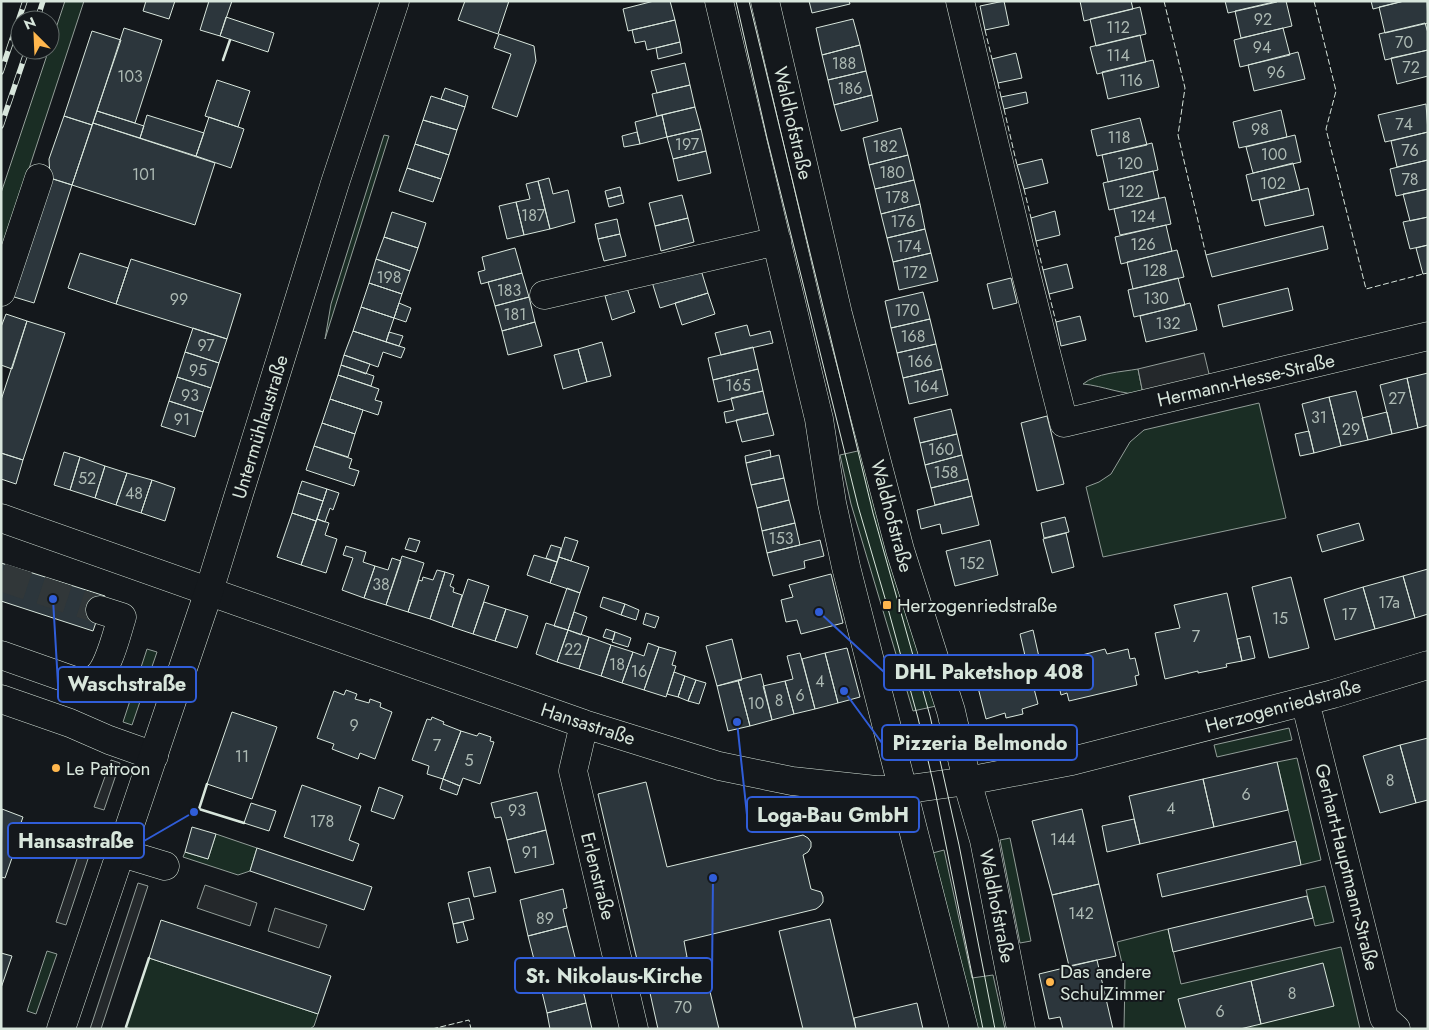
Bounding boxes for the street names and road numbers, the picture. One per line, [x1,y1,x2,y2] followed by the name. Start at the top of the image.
[767,64,819,182] street label: Waldhofstraße
[1155,346,1338,414] street label: Hermann-Hesse-Straße
[225,351,295,502] street label: Untermühlaustraße
[864,457,920,575] street label: Waldhofstraße
[1202,672,1364,740] street label: Herzogenriedstraße
[537,696,639,752] street label: Hansastraße
[1308,761,1386,973] street label: Gerhart-Hauptmann-Straße
[574,829,622,923] street label: Erlenstraße
[973,847,1021,965] street label: Waldhofstraße

